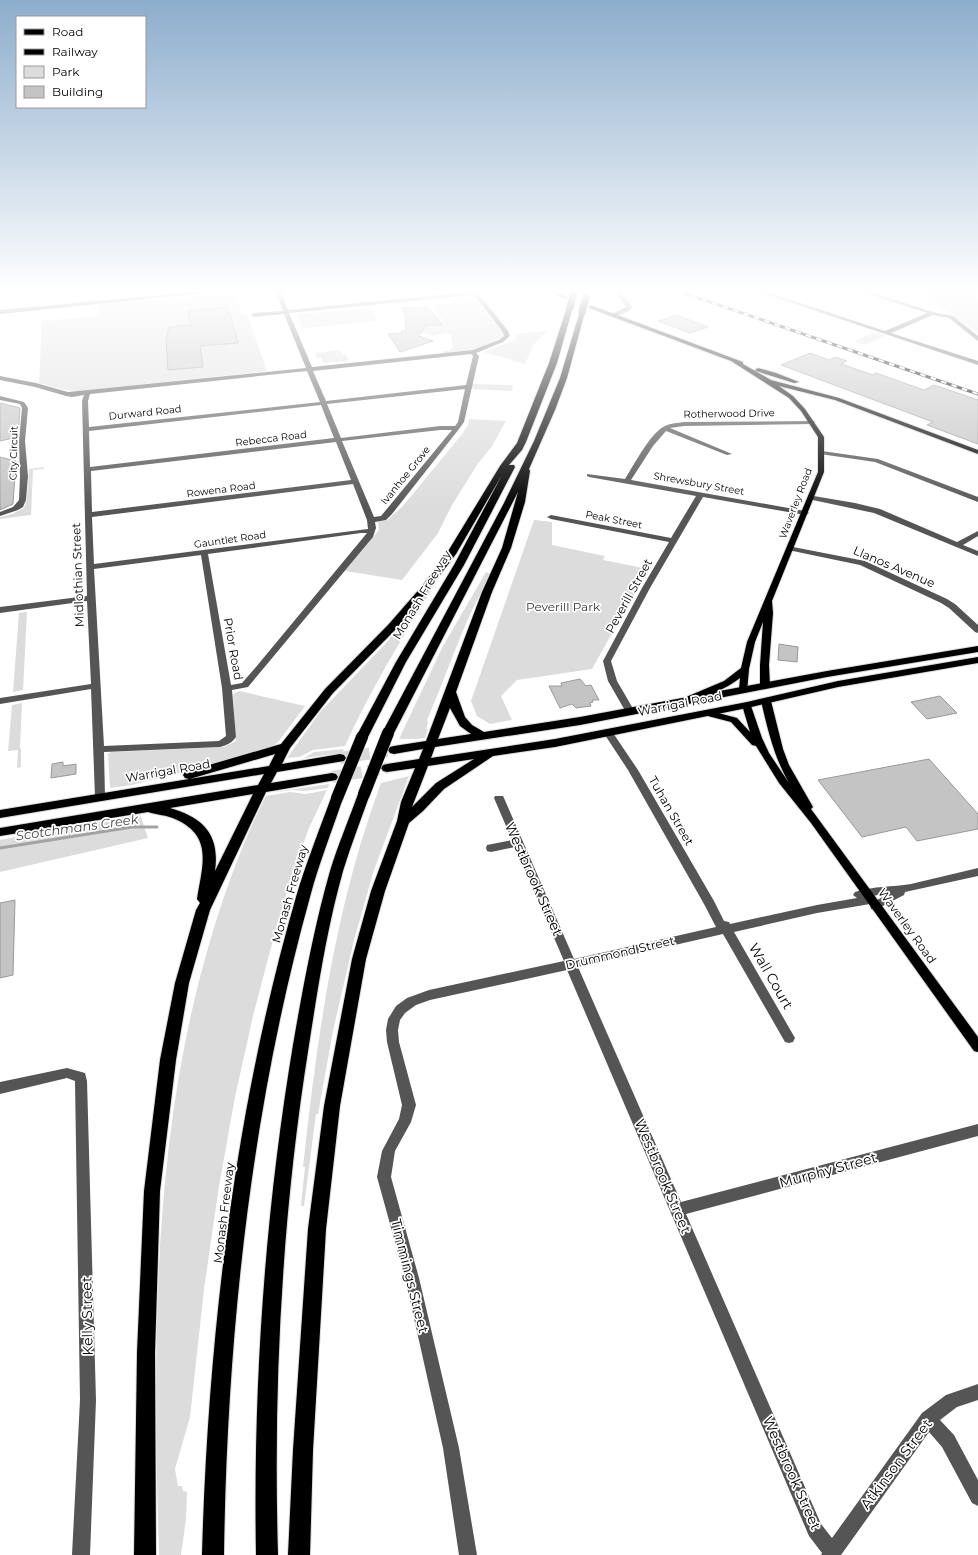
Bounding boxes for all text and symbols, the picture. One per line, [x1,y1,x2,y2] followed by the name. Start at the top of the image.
[16,16,146,108] legend
[52,24,83,39] text: Road
[52,44,98,59] text: Railway
[52,64,80,79] text: Park
[52,84,103,99] text: Building
[108,402,182,423] street label: Durward Road
[683,406,775,421] street label: Rotherwood Drive
[7,426,20,480] street label: City Circuit
[235,428,308,449] street label: Rebecca Road
[378,443,433,507] street label: Ivanhoe Grove
[776,466,815,540] street label: Waverley Road
[652,469,745,498] street label: Shrewsbury Street
[186,479,256,500] street label: Rowena Road
[584,508,643,531] street label: Peak Street
[68,522,87,627] street label: Midlothian Street
[193,528,267,551] street label: Gauntlet Road
[851,543,937,591] street label: Llanos Avenue
[389,547,454,642] street label: Monash Freeway
[602,556,655,636] street label: Peverill Street
[526,599,601,614] park label: Peverill Park
[221,617,246,681] street label: Prior Road
[637,688,723,719] street label: Warrigal Road
[125,756,211,785] street label: Warrigal Road
[646,773,697,848] street label: Tuhan Street
[15,810,140,844] water label: Scotchmans Creek
[501,819,567,939] street label: Westbrook Street
[268,843,311,945] street label: Monash Freeway
[875,885,940,966] street label: Waverley Road
[564,933,676,972] street label: Drummond Street
[745,940,797,1013] street label: Wall Court
[631,1116,695,1236] street label: Westbrook Street
[777,1148,879,1192] street label: Murphy Street
[210,1161,237,1264] street label: Monash Freeway
[387,1217,433,1335] street label: Timmings Street
[77,1276,97,1356] street label: Kelly Street
[759,1413,825,1533] street label: Westbrook Street
[856,1415,936,1513] street label: Atkinson Street

